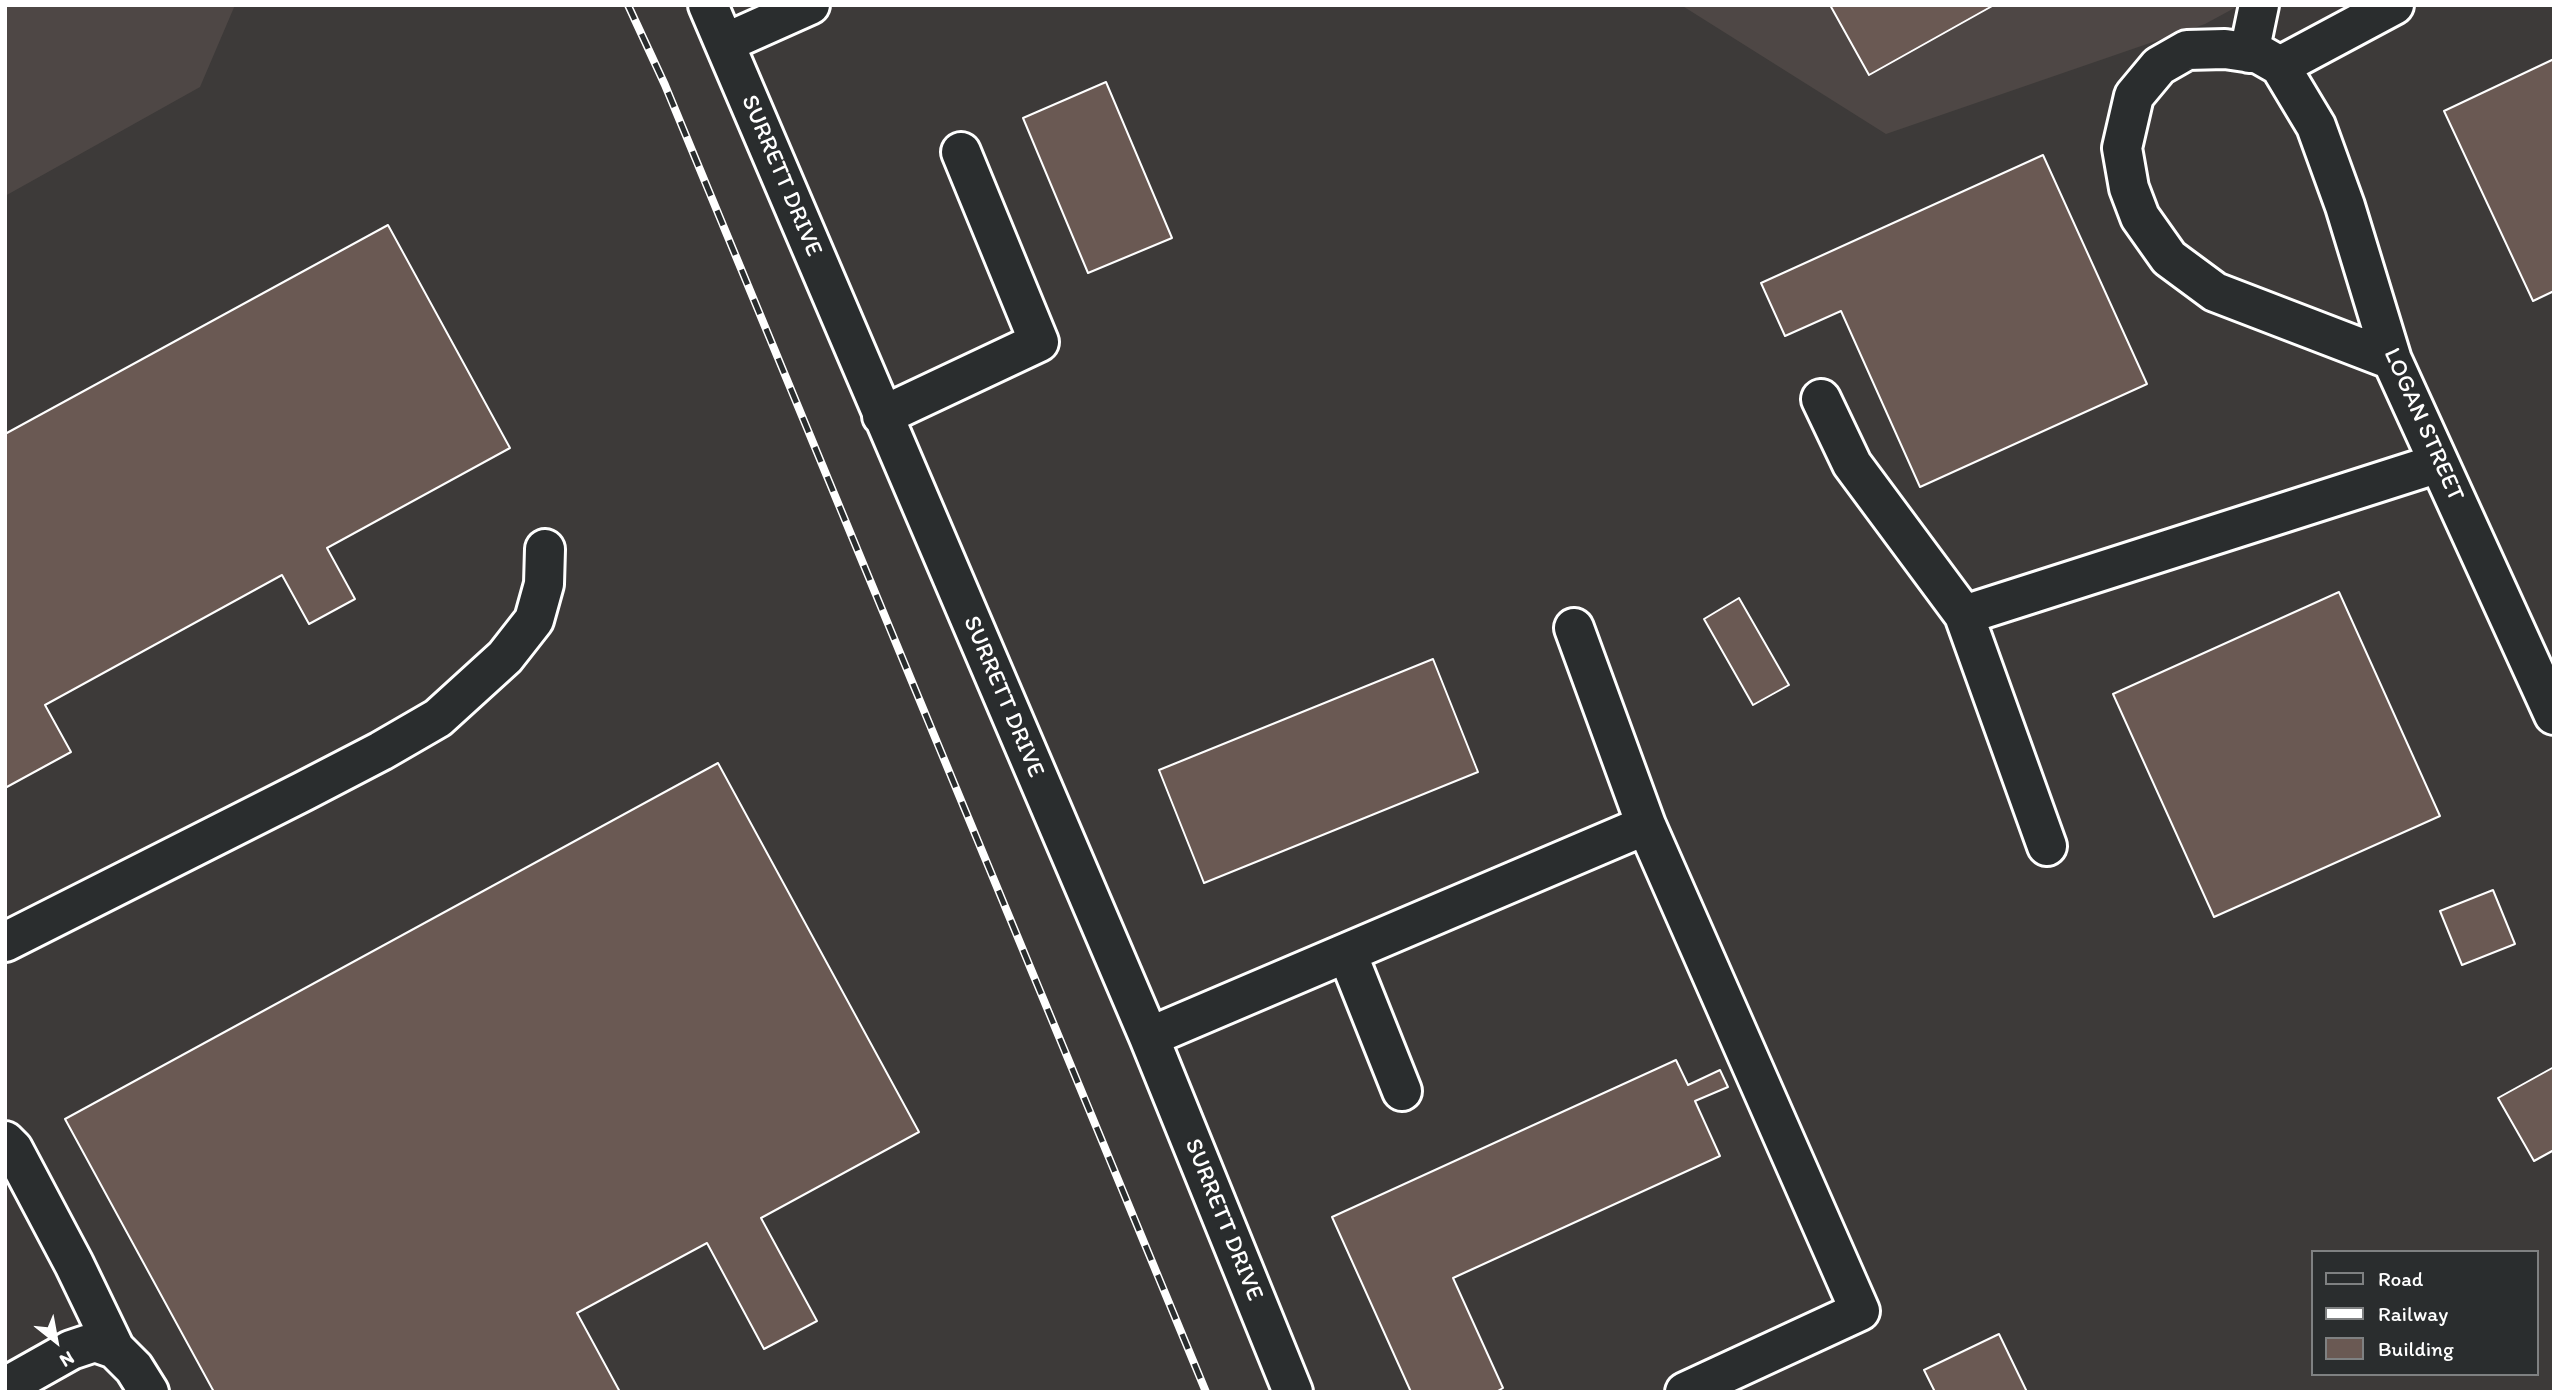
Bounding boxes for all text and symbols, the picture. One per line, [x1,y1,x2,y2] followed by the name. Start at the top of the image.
[734,91,828,261] street label: SURRETT DRIVE
[2376,344,2470,506] street label: LOGAN STREET
[956,612,1050,782] street label: SURRETT DRIVE
[1177,1135,1269,1305] street label: SURRETT DRIVE
[2310,1250,2538,1376] legend
[2378,1266,2423,1291] text: Road
[2378,1301,2448,1326] text: Railway
[21,1306,91,1376] north arrow
[2378,1336,2454,1361] text: Building
[56,1346,79,1373] text: N

